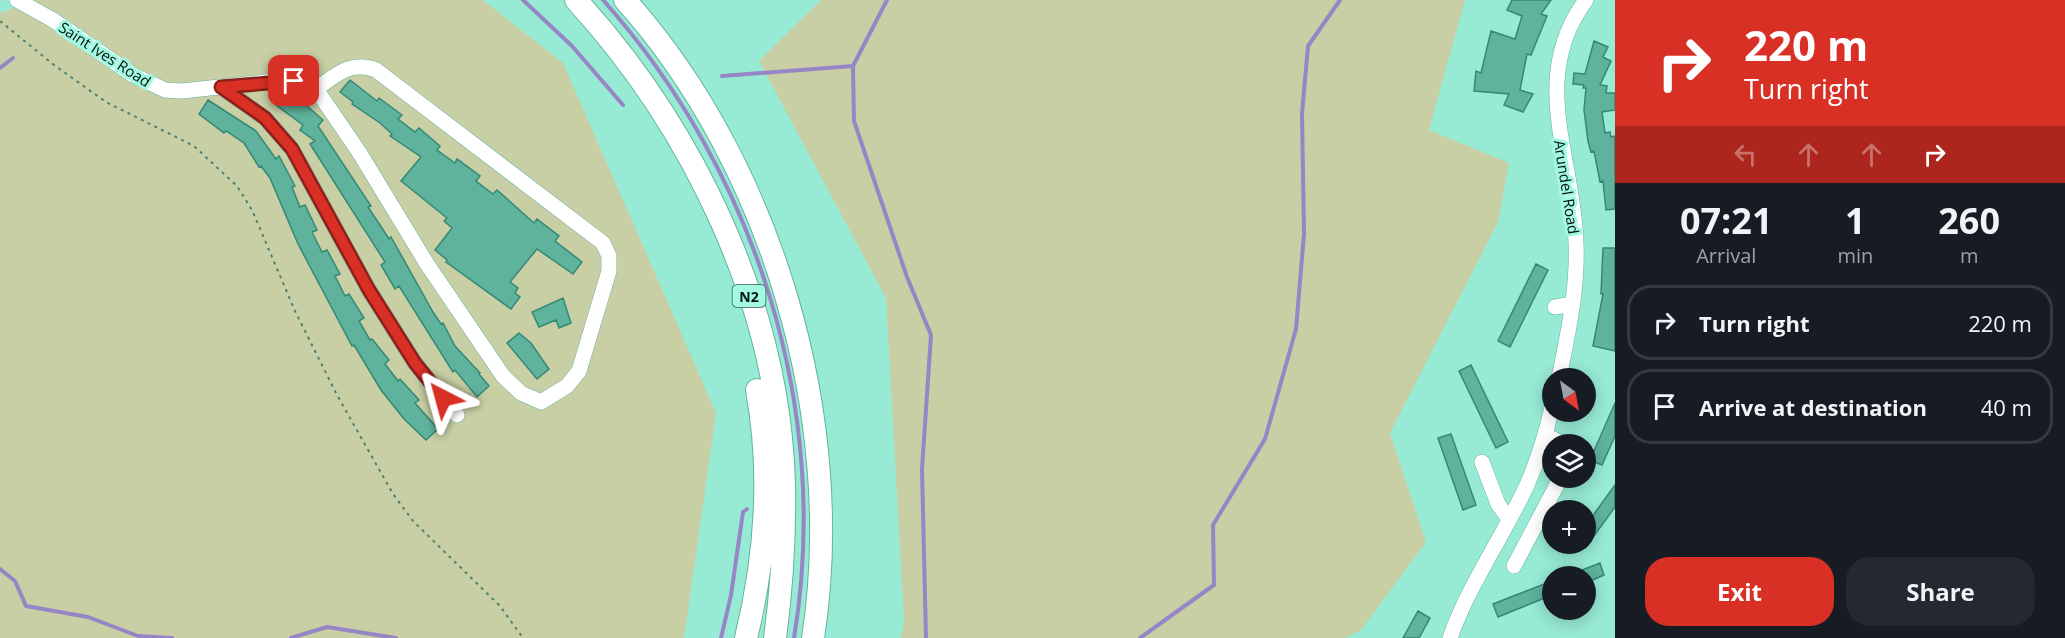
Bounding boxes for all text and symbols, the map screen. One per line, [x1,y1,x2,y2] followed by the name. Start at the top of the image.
[1744,16,1868,73] text: 220 m
[55,17,155,91] street label: Saint Ives Road
[1645,24,1723,102] icon: right
[268,55,319,106] pin
[277,64,310,97] icon: arrive
[1744,70,1869,107] text: Turn right
[1550,138,1584,236] street label: Arundel Road
[1729,138,1762,171] icon: left
[1792,138,1825,171] icon: ahead
[1855,138,1888,171] icon: ahead
[1918,138,1951,171] icon: right
[1680,196,1773,245] text: 07:21
[1845,196,1866,245] text: 1
[1938,196,2000,245] text: 260
[1696,242,1756,269] text: Arrival
[1837,242,1873,269] text: min
[1960,242,1978,269] text: m
[732,285,766,307] road number: N2
[1648,306,1681,339] icon: right
[1699,308,1810,338] text: Turn right
[1968,308,2032,338] text: 220 m
[411,366,475,430] position arrow
[1542,368,1596,422] north arrow
[1542,368,1596,620] map controls
[1648,390,1681,423] icon: arrive
[1699,392,1927,422] text: Arrive at destination
[1981,392,2032,422] text: 40 m
[1542,434,1596,488] button: layers
[1542,500,1596,554] button: +
[1645,557,1834,626] button: Exit
[1846,557,2035,626] button: Share
[1542,566,1596,620] button: −

